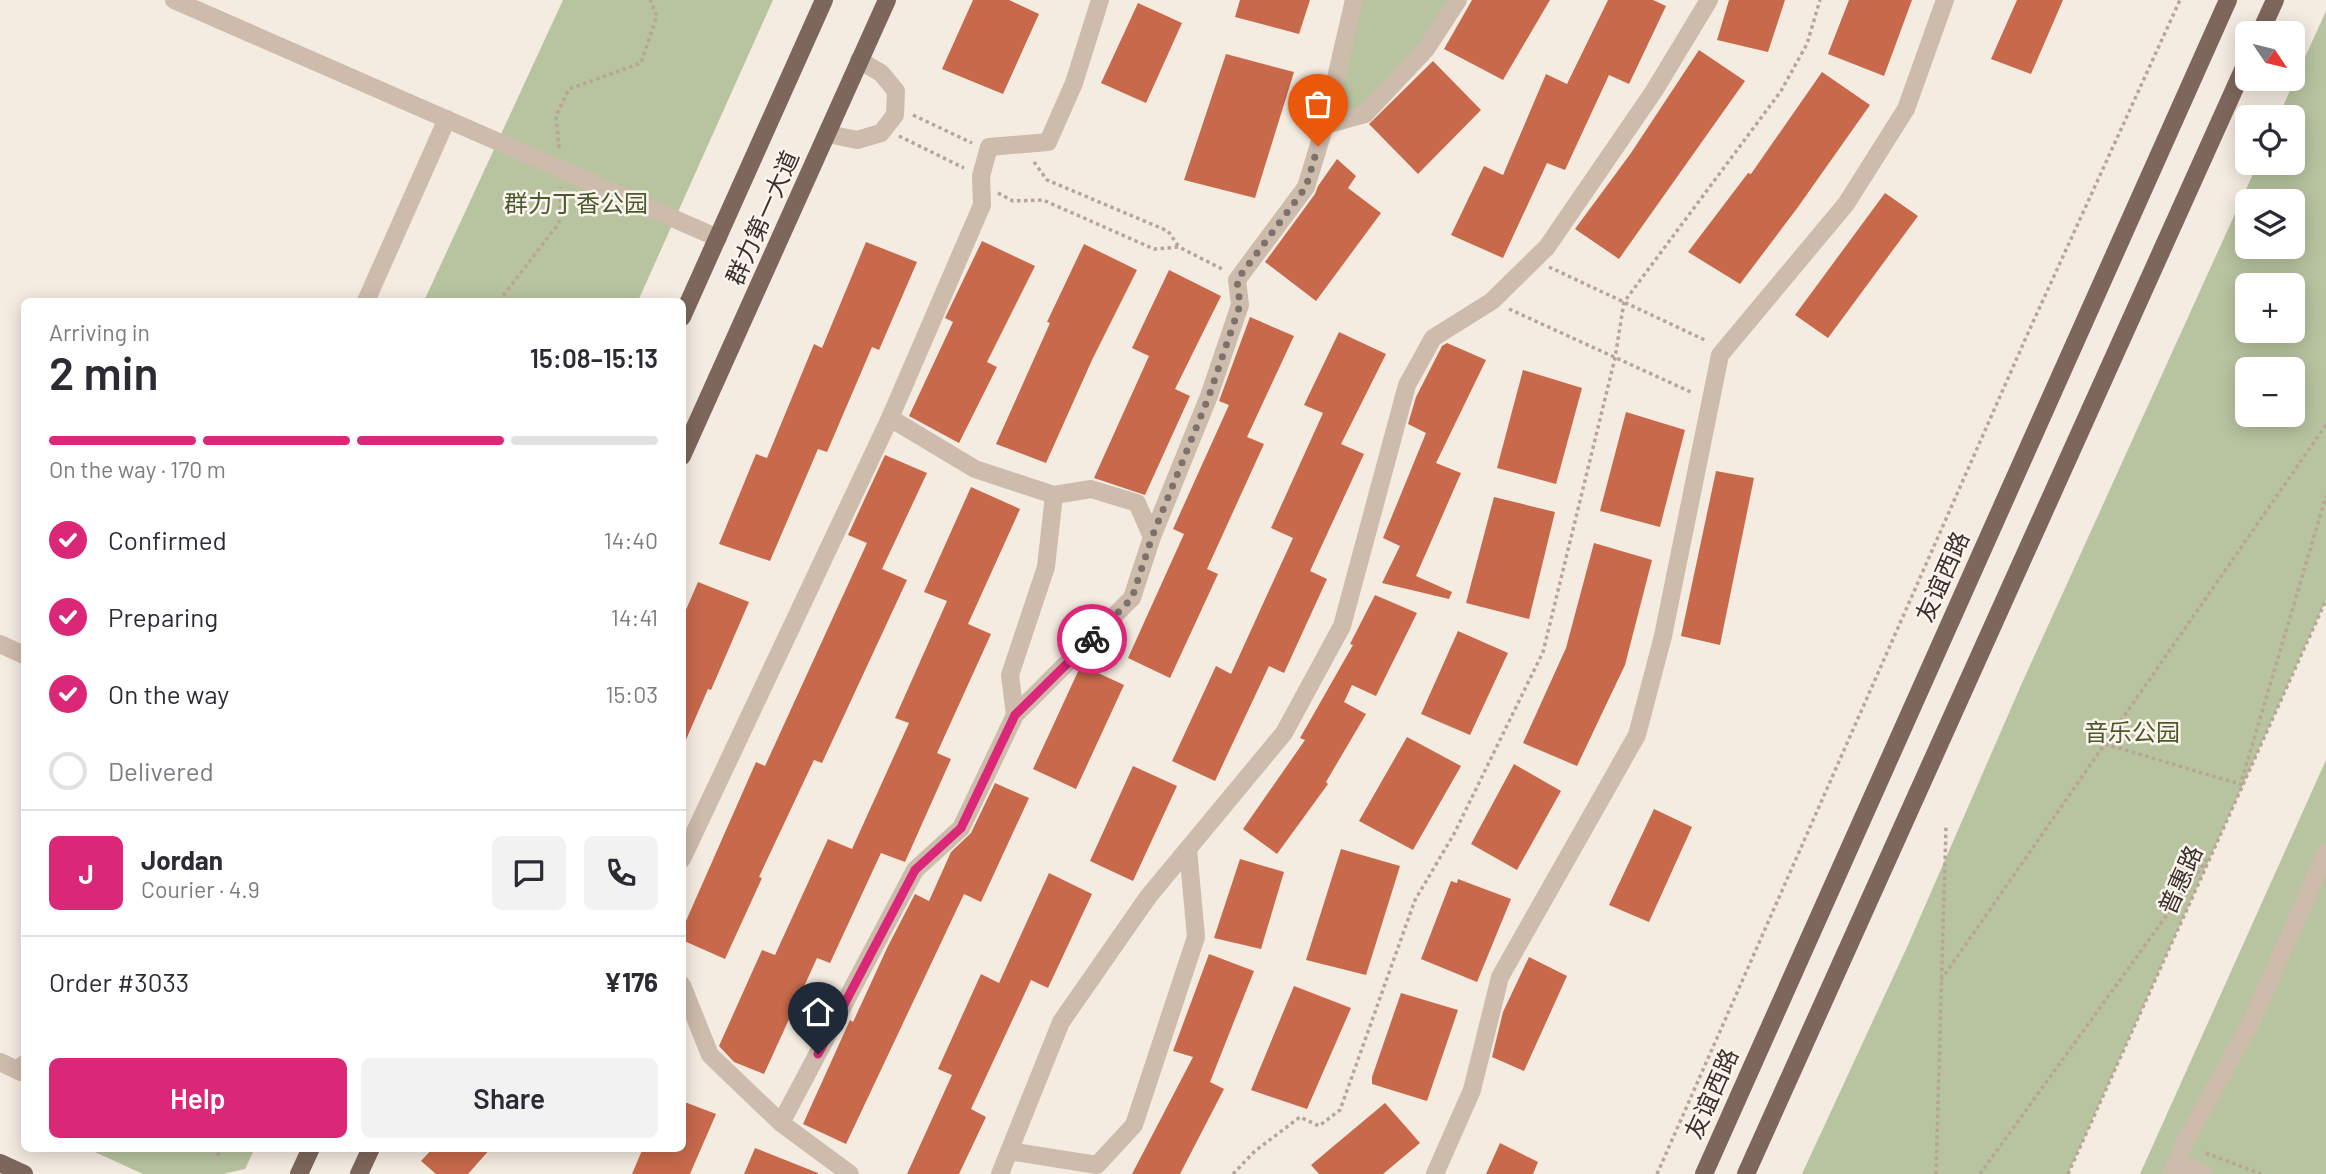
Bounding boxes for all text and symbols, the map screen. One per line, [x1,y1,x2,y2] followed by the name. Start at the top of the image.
[2235,21,2305,91] north arrow
[2235,21,2305,427] map controls
[1288,74,1348,146] pin
[1299,85,1337,123] icon: bag
[2235,105,2305,175] button: locate
[719,146,804,289] street label: 群力第一大道
[504,188,648,217] park label: 群力丁香公园
[2235,189,2305,259] button: layers
[2235,273,2305,343] button: +
[49,318,150,346] text: Arriving in
[530,342,658,373] text: 15:08–15:13
[49,344,158,399] text: 2 min
[2235,357,2305,427] button: −
[49,455,226,483] text: On the way · 170 m
[49,521,87,559] icon: check
[108,524,227,555] text: Confirmed
[604,526,658,554] text: 14:40
[1909,527,1974,626] street label: 友谊西路
[49,598,87,636] icon: check
[108,601,218,632] text: Preparing
[611,603,658,631] text: 14:41
[1057,604,1127,674] courier
[1073,620,1111,658] icon: bike
[49,675,87,713] icon: check
[108,678,229,709] text: On the way
[605,680,658,708] text: 15:03
[2084,717,2180,746] park label: 音乐公园
[108,755,214,786] text: Delivered
[492,836,566,910] button: chat
[584,836,658,910] button: phone
[2152,841,2208,918] street label: 普惠路
[141,844,223,875] text: Jordan
[78,858,94,889] text: J
[141,875,260,903] text: Courier · 4.9
[49,966,189,997] text: Order #3033
[604,966,658,997] text: ¥176
[788,982,848,1054] pin
[799,993,837,1031] icon: home
[1678,1044,1743,1143] street label: 友谊西路
[49,1058,347,1138] button: Help
[361,1058,658,1138] button: Share

